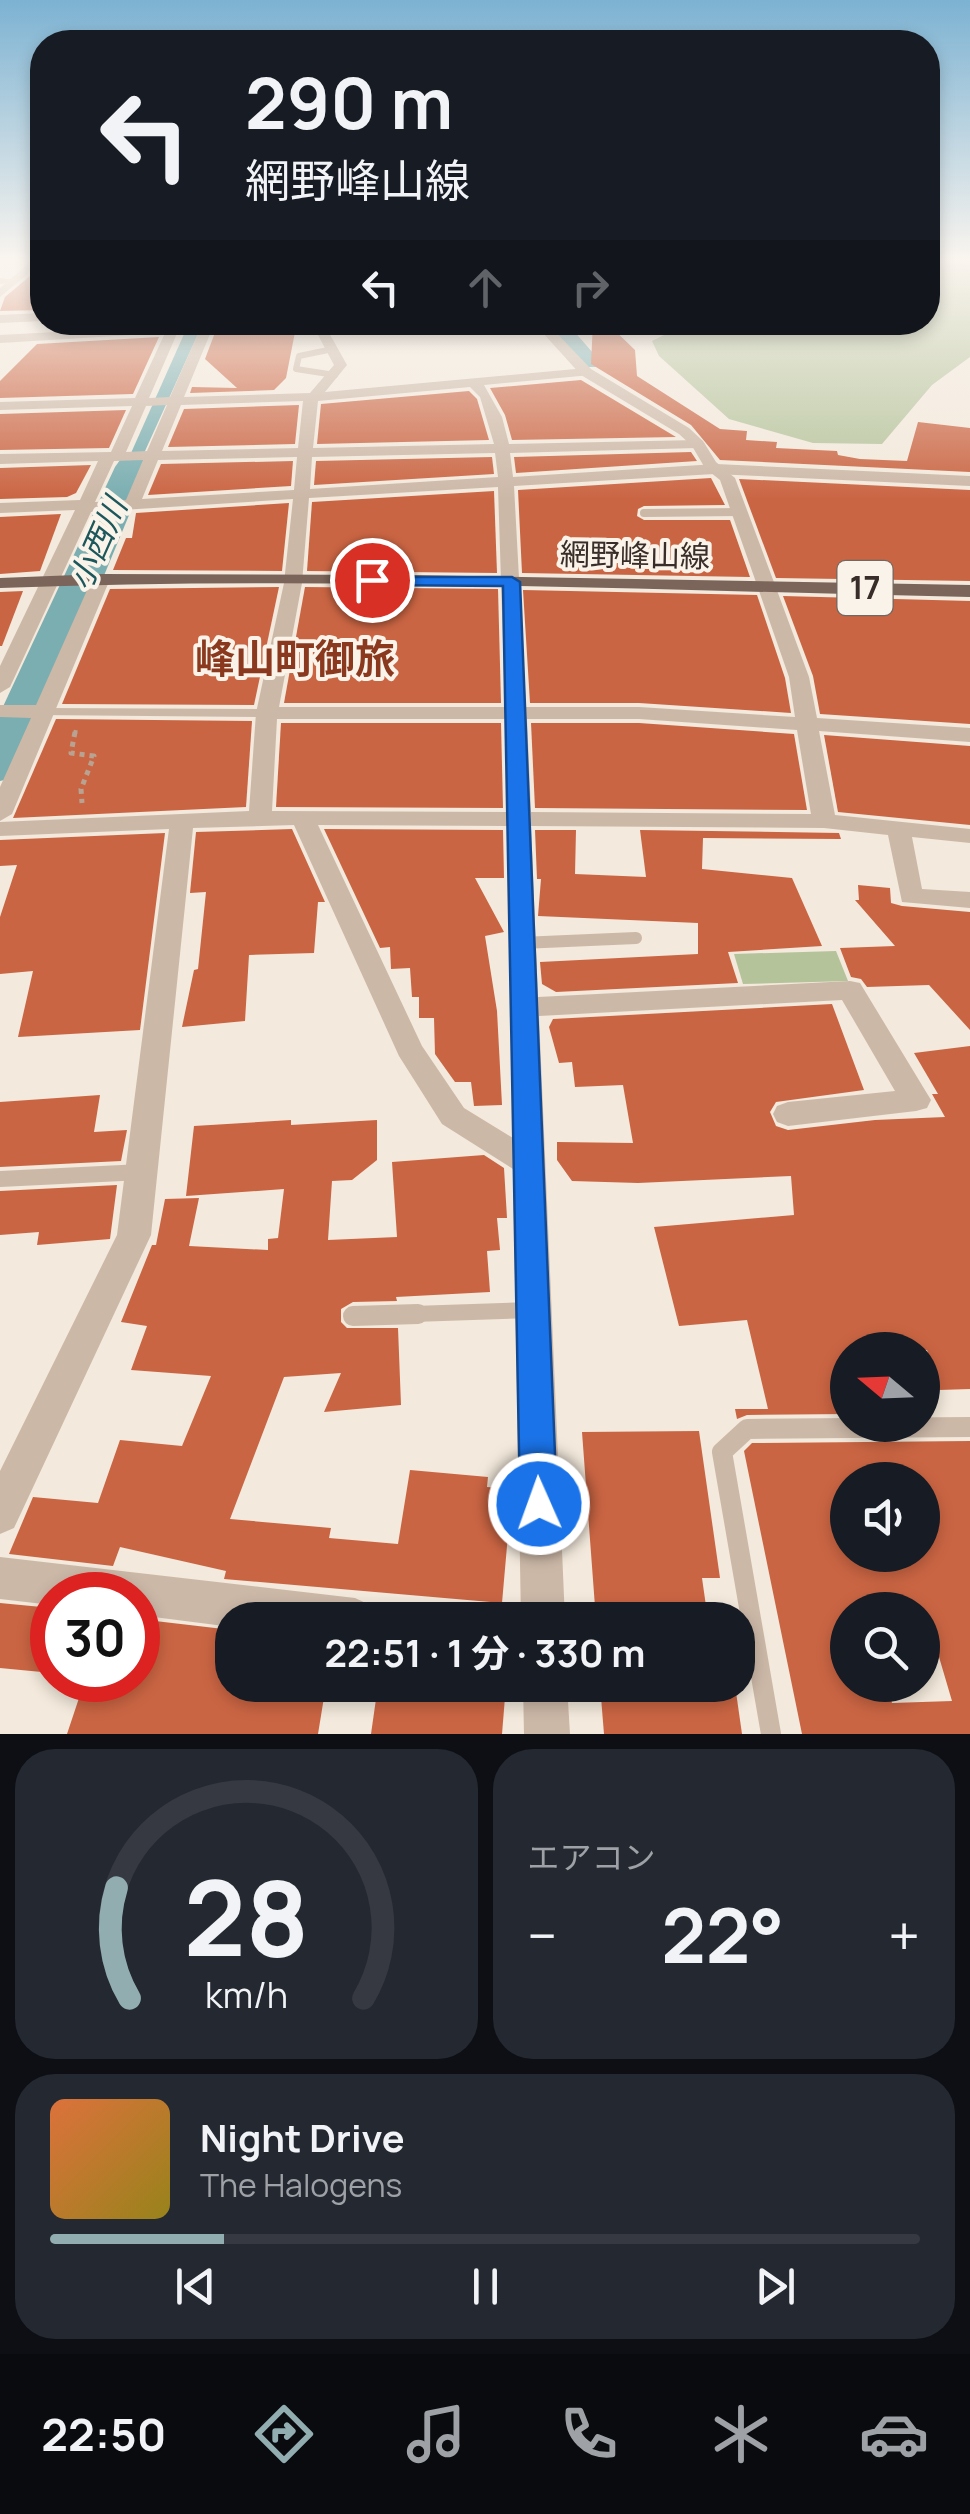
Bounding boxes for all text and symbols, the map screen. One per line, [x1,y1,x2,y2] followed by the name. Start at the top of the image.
[245,54,453,150] text: 290 m
[80,70,210,200] icon: left
[245,149,470,211] text: 網野峰山線
[353,260,408,315] icon: left
[458,260,513,315] icon: ahead
[563,260,618,315] icon: right
[57,488,138,596] water label: 小西川
[560,533,710,576] street label: 網野峰山線
[330,538,415,623] pin
[345,553,400,608] icon: arrive
[838,561,892,615] road number: 17
[195,630,395,685] district label: 峰山町御旅
[830,1332,940,1442] north arrow
[830,1332,940,1702] map controls
[487,1452,591,1556] position arrow
[830,1462,940,1572] button: sound
[30,1572,160,1702] speed limit sign: 30
[830,1592,940,1702] button: search
[324,1626,646,1678] text: 22:51 · 1 分 · 330 m
[528,1835,656,1879] text: エアコン
[183,1845,309,1987] text: 28
[661,1883,784,1986] text: 22°
[528,1897,557,1973] text: −
[888,1897,920,1973] text: +
[205,1970,288,2019] text: km/h
[200,2111,405,2163] text: Night Drive
[200,2163,402,2207] text: The Halogens
[168,2259,223,2314] icon: previous
[458,2259,513,2314] icon: pause
[748,2259,803,2314] icon: next
[249,2399,319,2469] icon: directions
[401,2399,471,2469] icon: music
[554,2399,624,2469] icon: phone
[706,2399,776,2469] icon: climate
[859,2399,929,2469] icon: car
[41,2403,166,2465] text: 22:50

